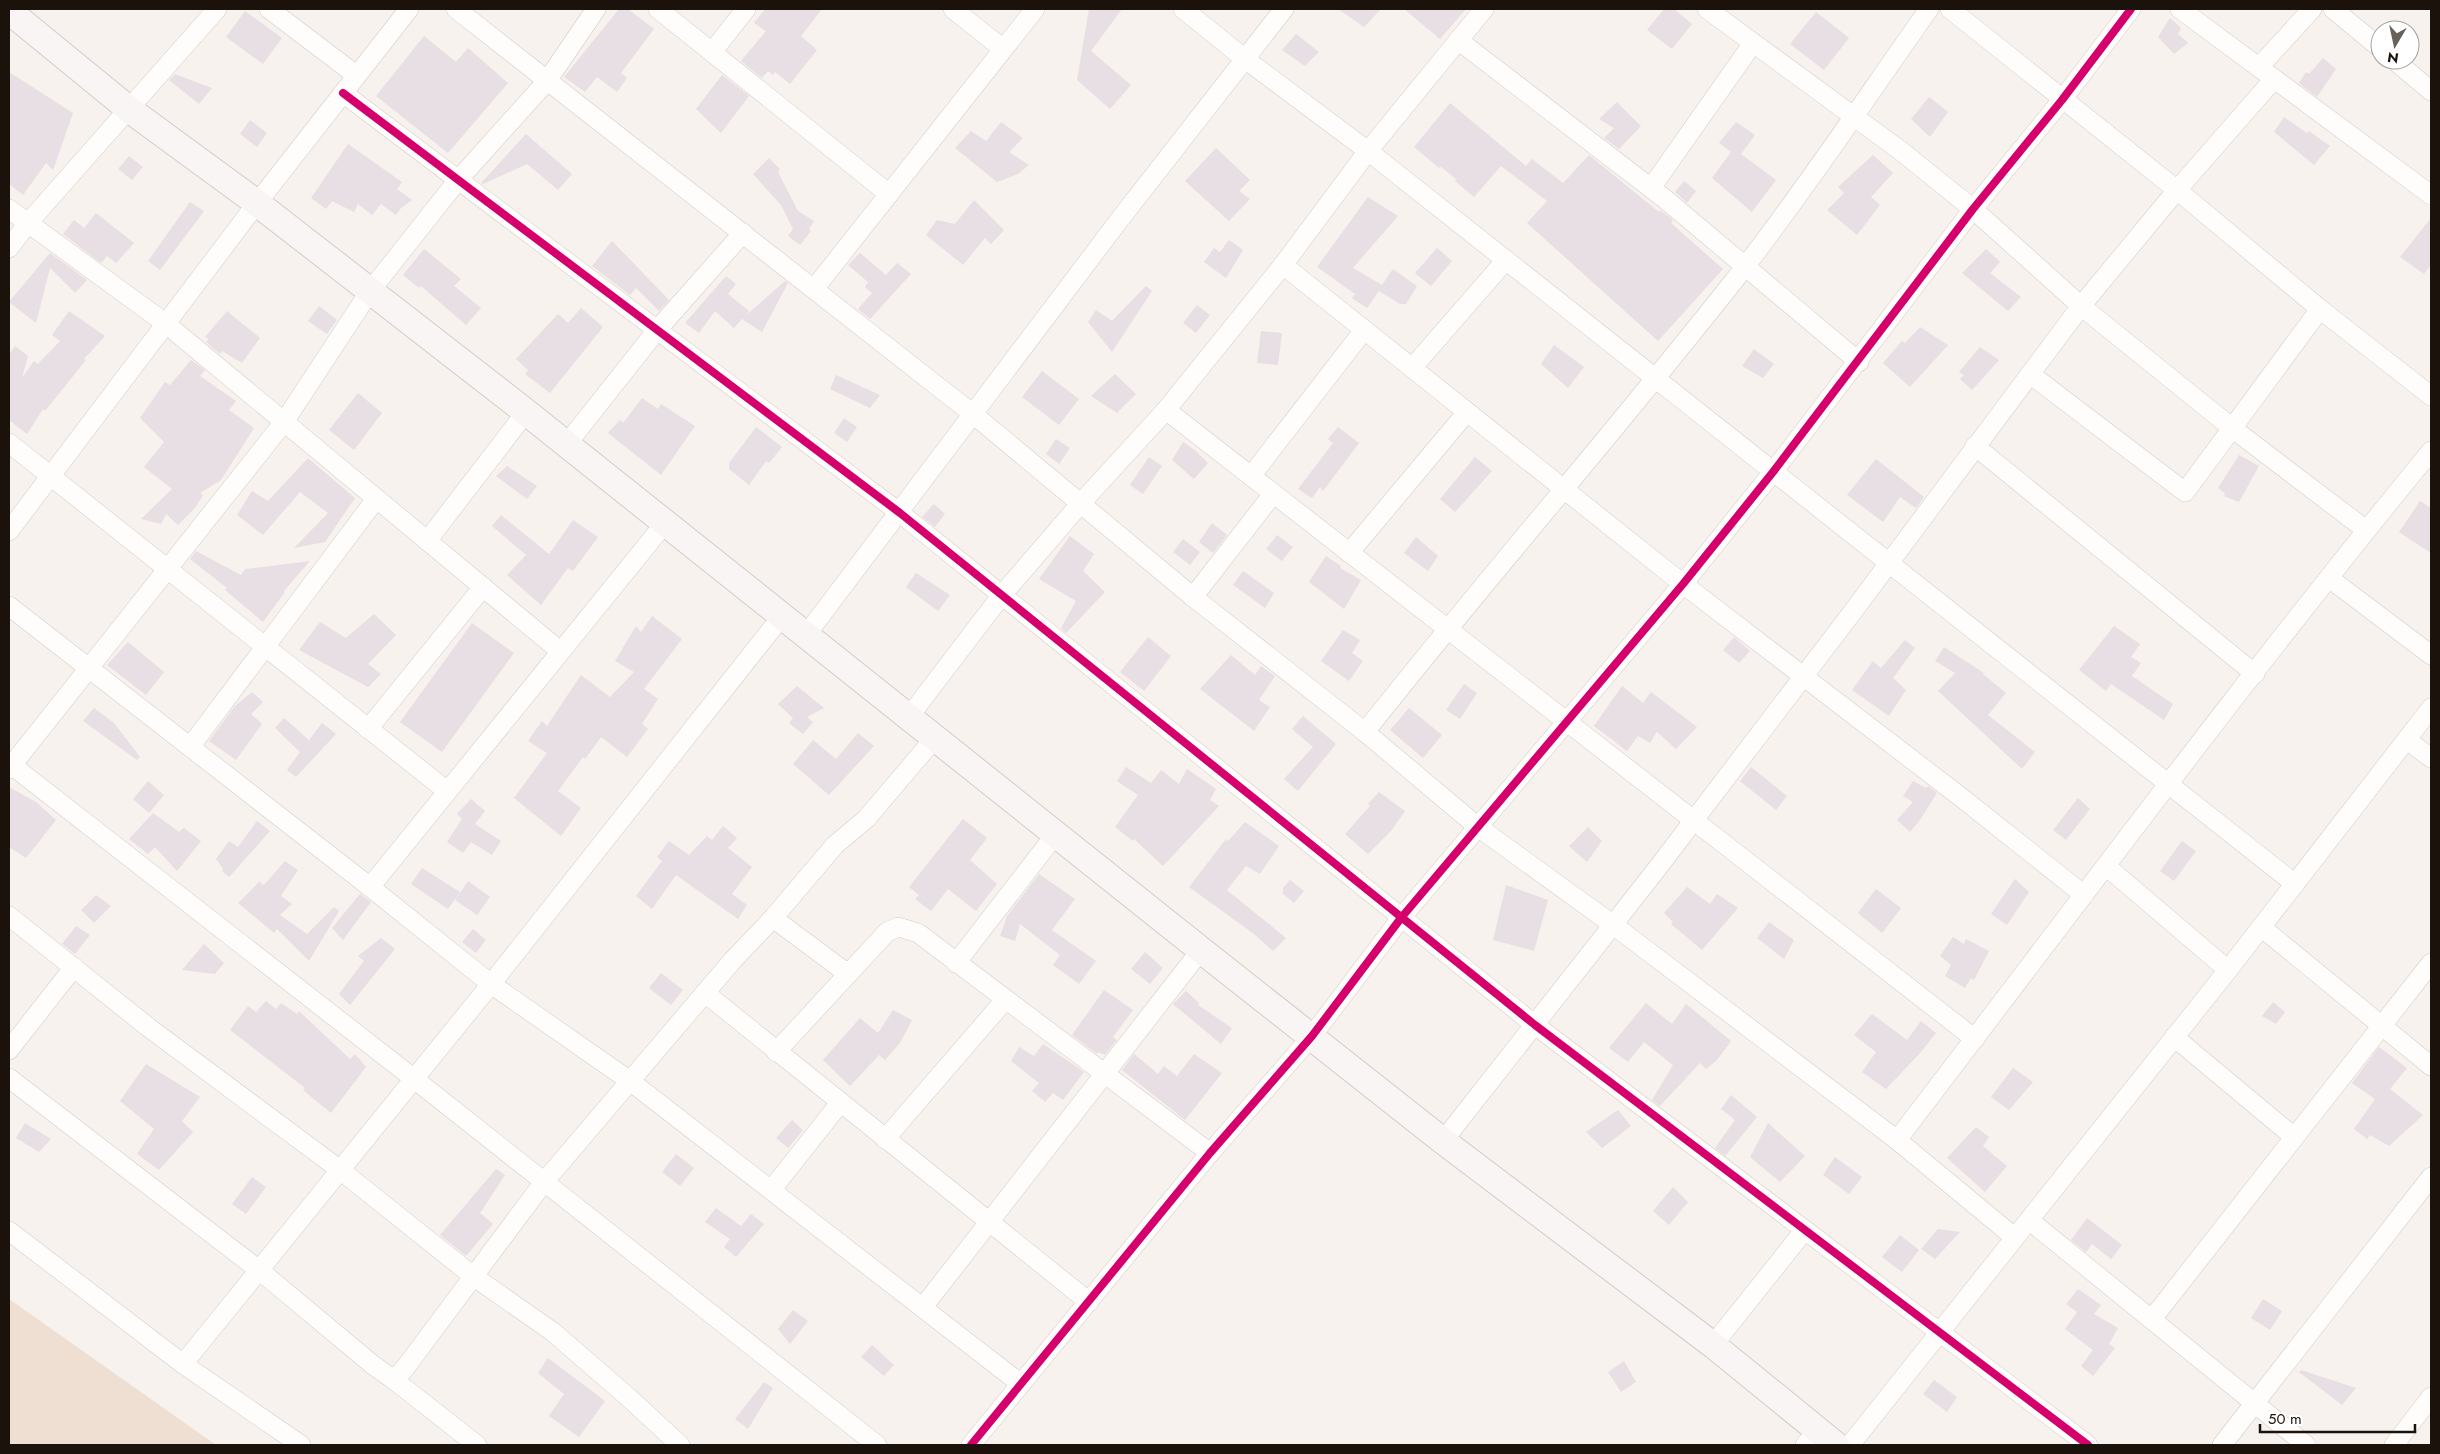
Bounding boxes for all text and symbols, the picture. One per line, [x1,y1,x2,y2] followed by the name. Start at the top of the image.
[2370,20,2420,70] north arrow
[2386,47,2400,69] text: N
[2260,1402,2415,1434] scale bar
[2268,1408,2302,1430] text: 50 m

